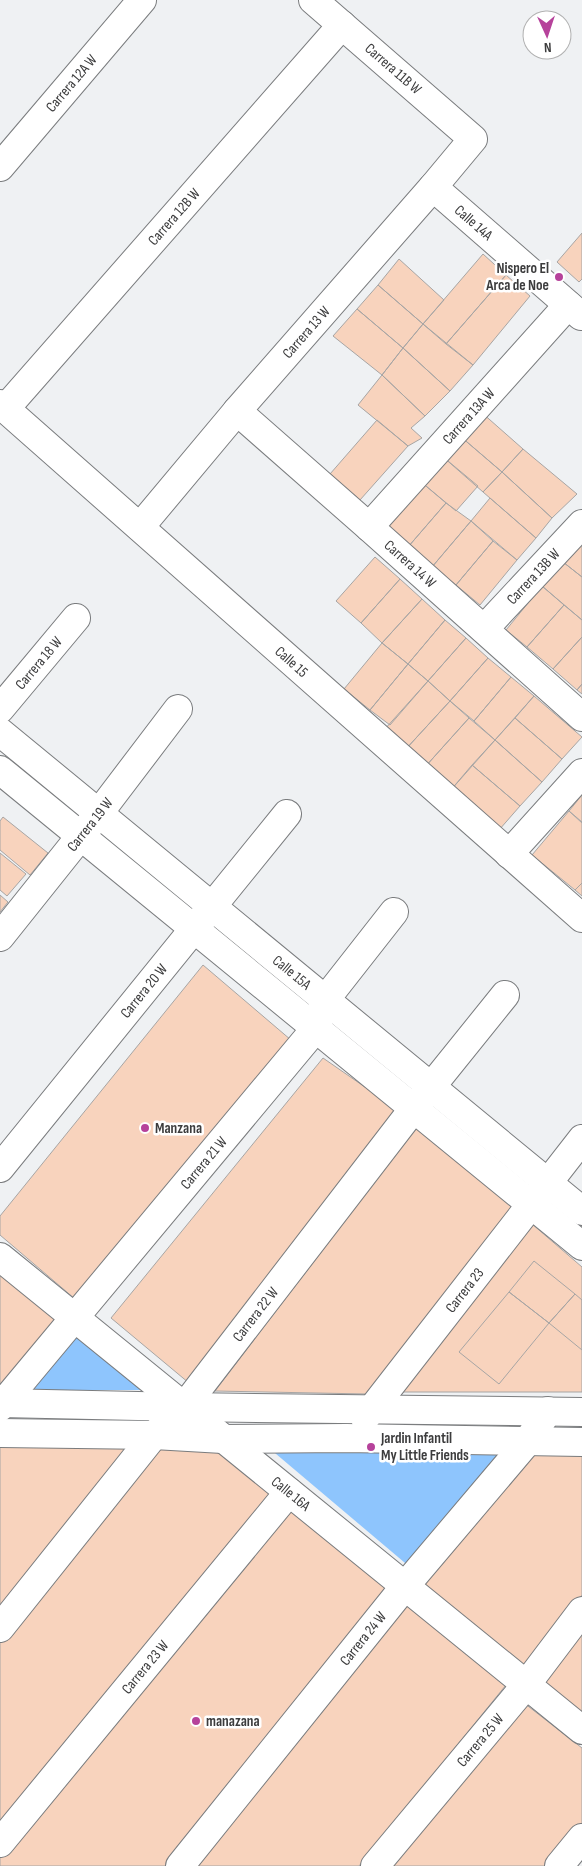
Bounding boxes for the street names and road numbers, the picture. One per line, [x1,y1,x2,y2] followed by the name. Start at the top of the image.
[361,39,425,99] street label: Carrera 11B W
[41,50,101,116] street label: Carrera 12A W
[144,184,204,249] street label: Carrera 12B W
[451,201,497,245] street label: Calle 14A
[278,302,334,362] street label: Carrera 13 W
[438,384,499,448] street label: Carrera 13A W
[380,536,440,592] street label: Carrera 14 W
[502,544,564,608] street label: Carrera 13B W
[11,632,66,693] street label: Carrera 18 W
[271,642,312,681] street label: Calle 15
[63,793,117,855] street label: Carrera 19 W
[269,951,316,994] street label: Calle 15A
[116,960,171,1022] street label: Carrera 20 W
[176,1132,231,1193] street label: Carrera 21 W
[441,1264,488,1316] street label: Carrera 23
[228,1283,283,1345] street label: Carrera 22 W
[268,1472,315,1515] street label: Calle 16A
[335,1607,391,1669] street label: Carrera 24 W
[117,1636,173,1698] street label: Carrera 23 W
[452,1709,508,1771] street label: Carrera 25 W

